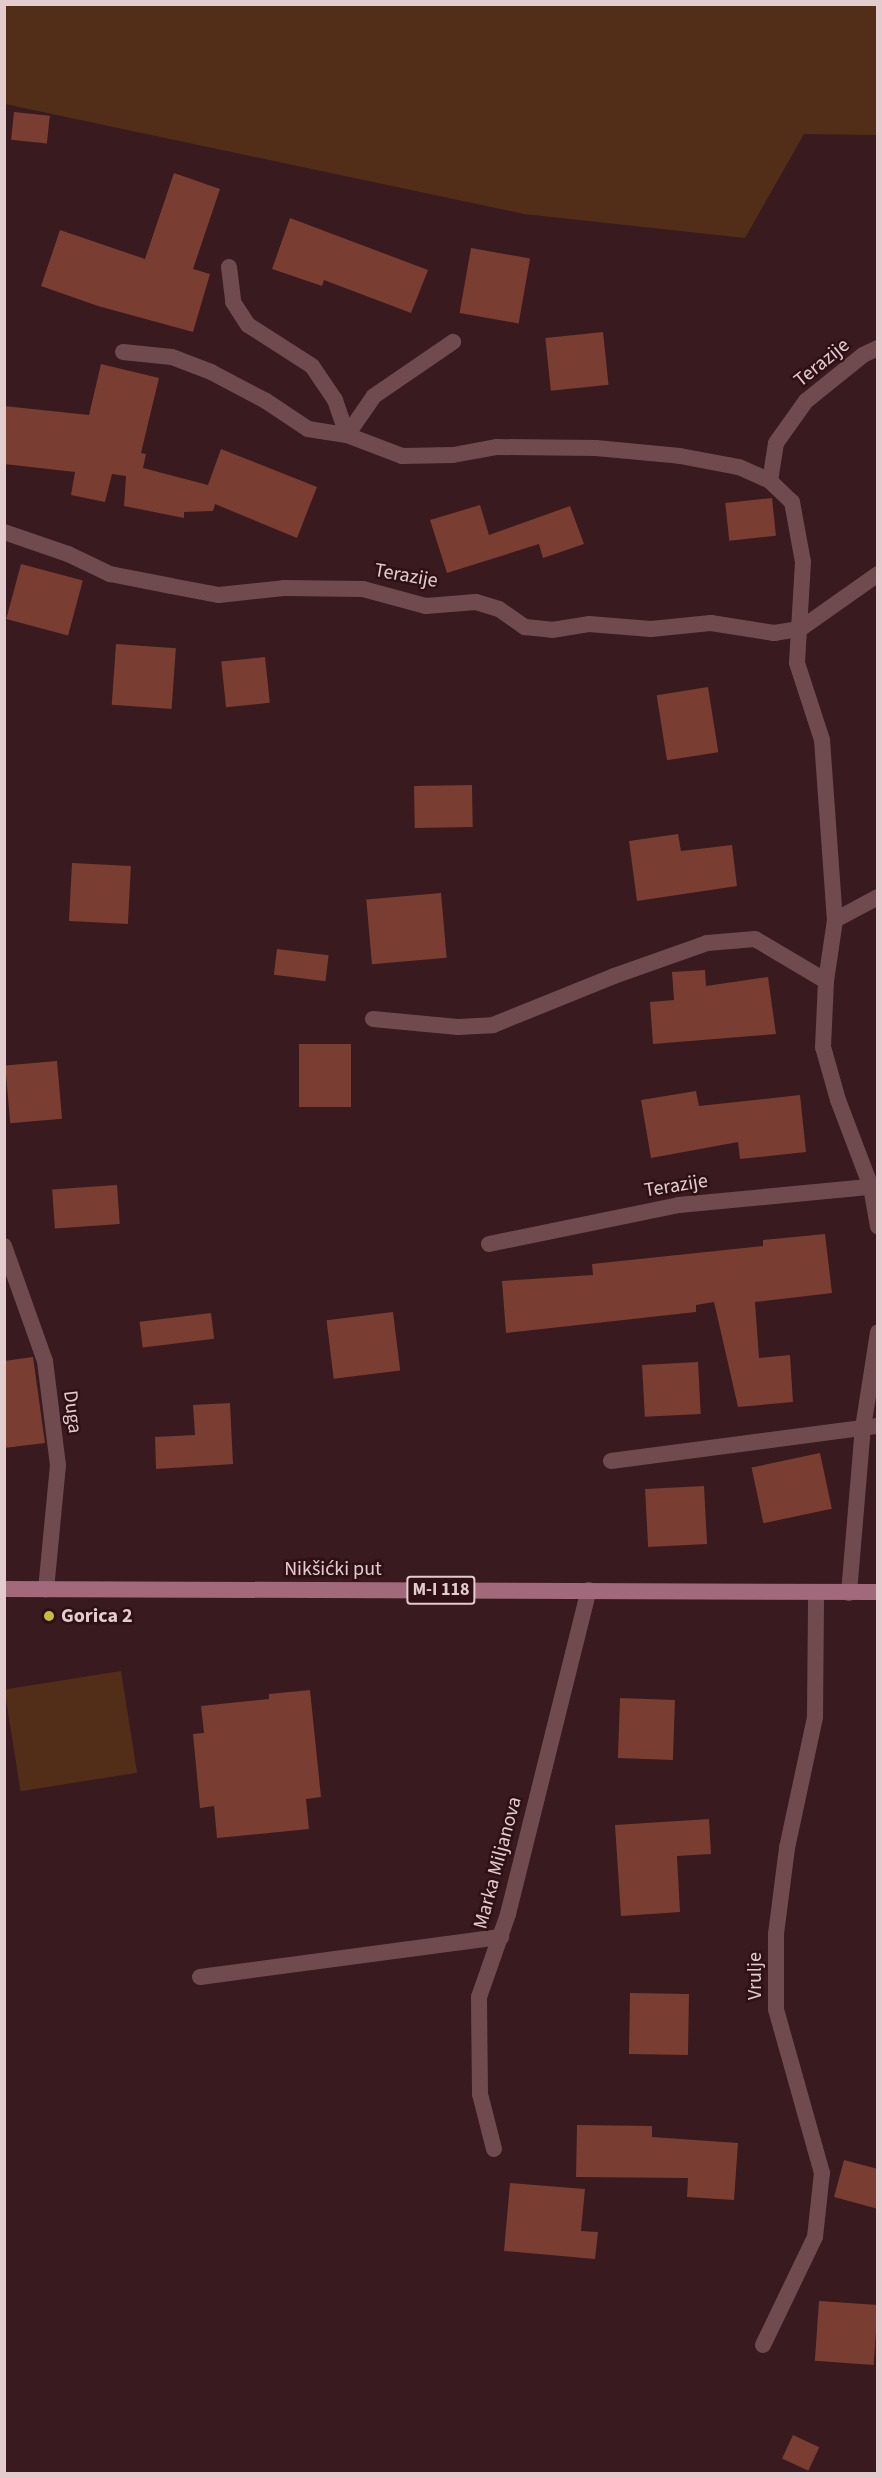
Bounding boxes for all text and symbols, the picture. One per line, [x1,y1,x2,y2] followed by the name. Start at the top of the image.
[790,333,854,393] street label: Terazije
[372,559,440,593] street label: Terazije
[642,1169,710,1203] street label: Terazije
[57,1389,87,1435] street label: Duga
[284,1557,382,1581] street label: Nikšićki put
[405,1575,477,1605] road number: M-I 118
[61,1604,133,1628] place label: Gorica 2
[42,1609,56,1623] marker: Gorica 2
[469,1794,527,1932] street label: Marka Miljanova
[743,1952,767,2000] street label: Vrulje

